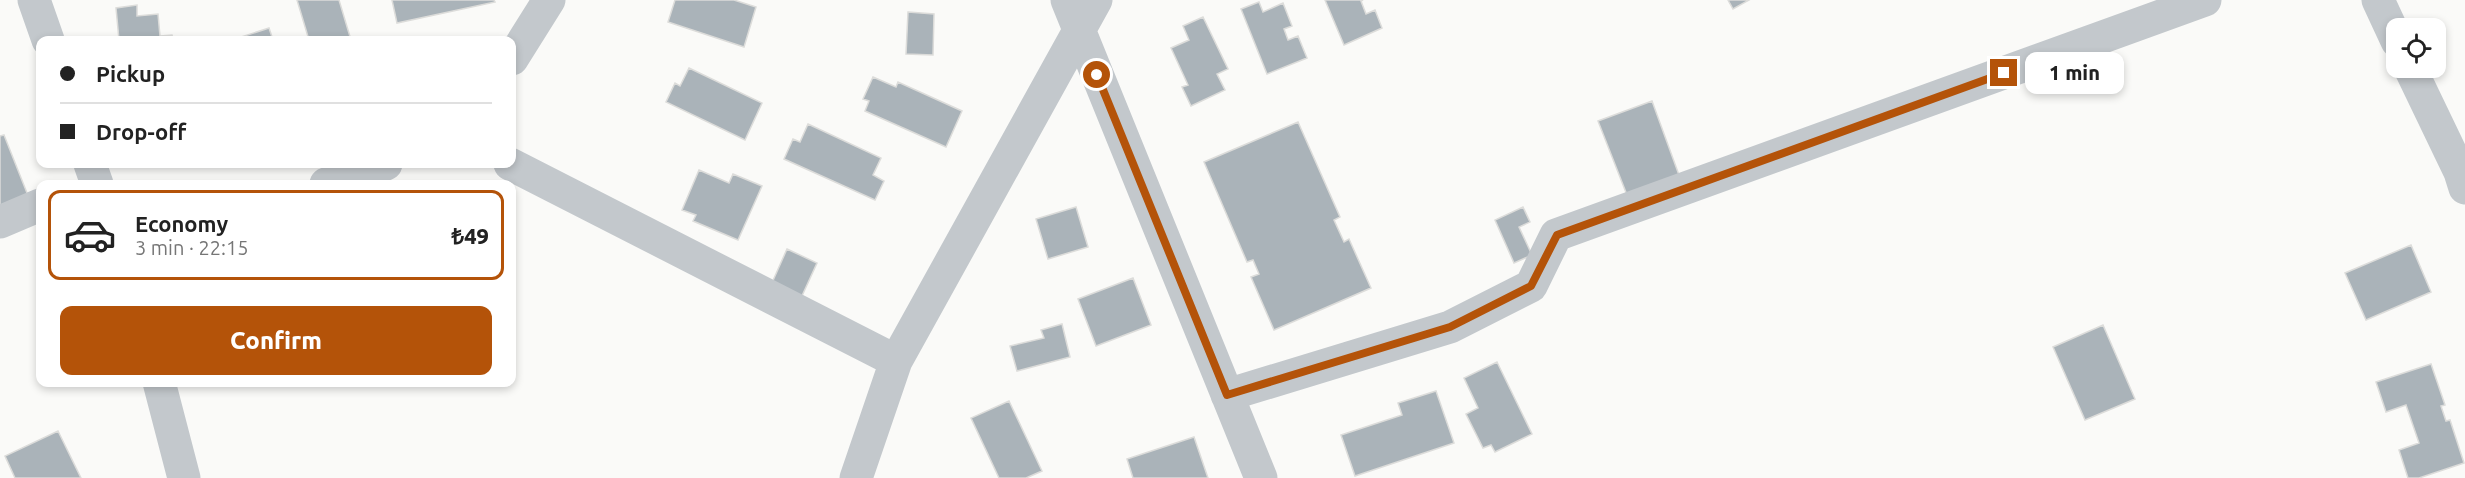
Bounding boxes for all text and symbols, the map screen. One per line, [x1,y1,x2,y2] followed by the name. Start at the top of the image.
[2386,18,2446,78] map controls
[2386,18,2446,78] button: locate
[2025,52,2124,94] callout: 1 min
[1990,59,2017,86] route end
[96,61,165,86] text: Pickup
[1083,61,1110,88] route start
[2049,61,2100,84] text: 1 min
[96,119,186,144] text: Drop-off
[63,208,117,262] icon: car
[135,211,228,236] text: Economy
[452,223,489,248] text: ₺49
[135,236,249,259] text: 3 min · 22:15
[60,306,492,375] button: Confirm

